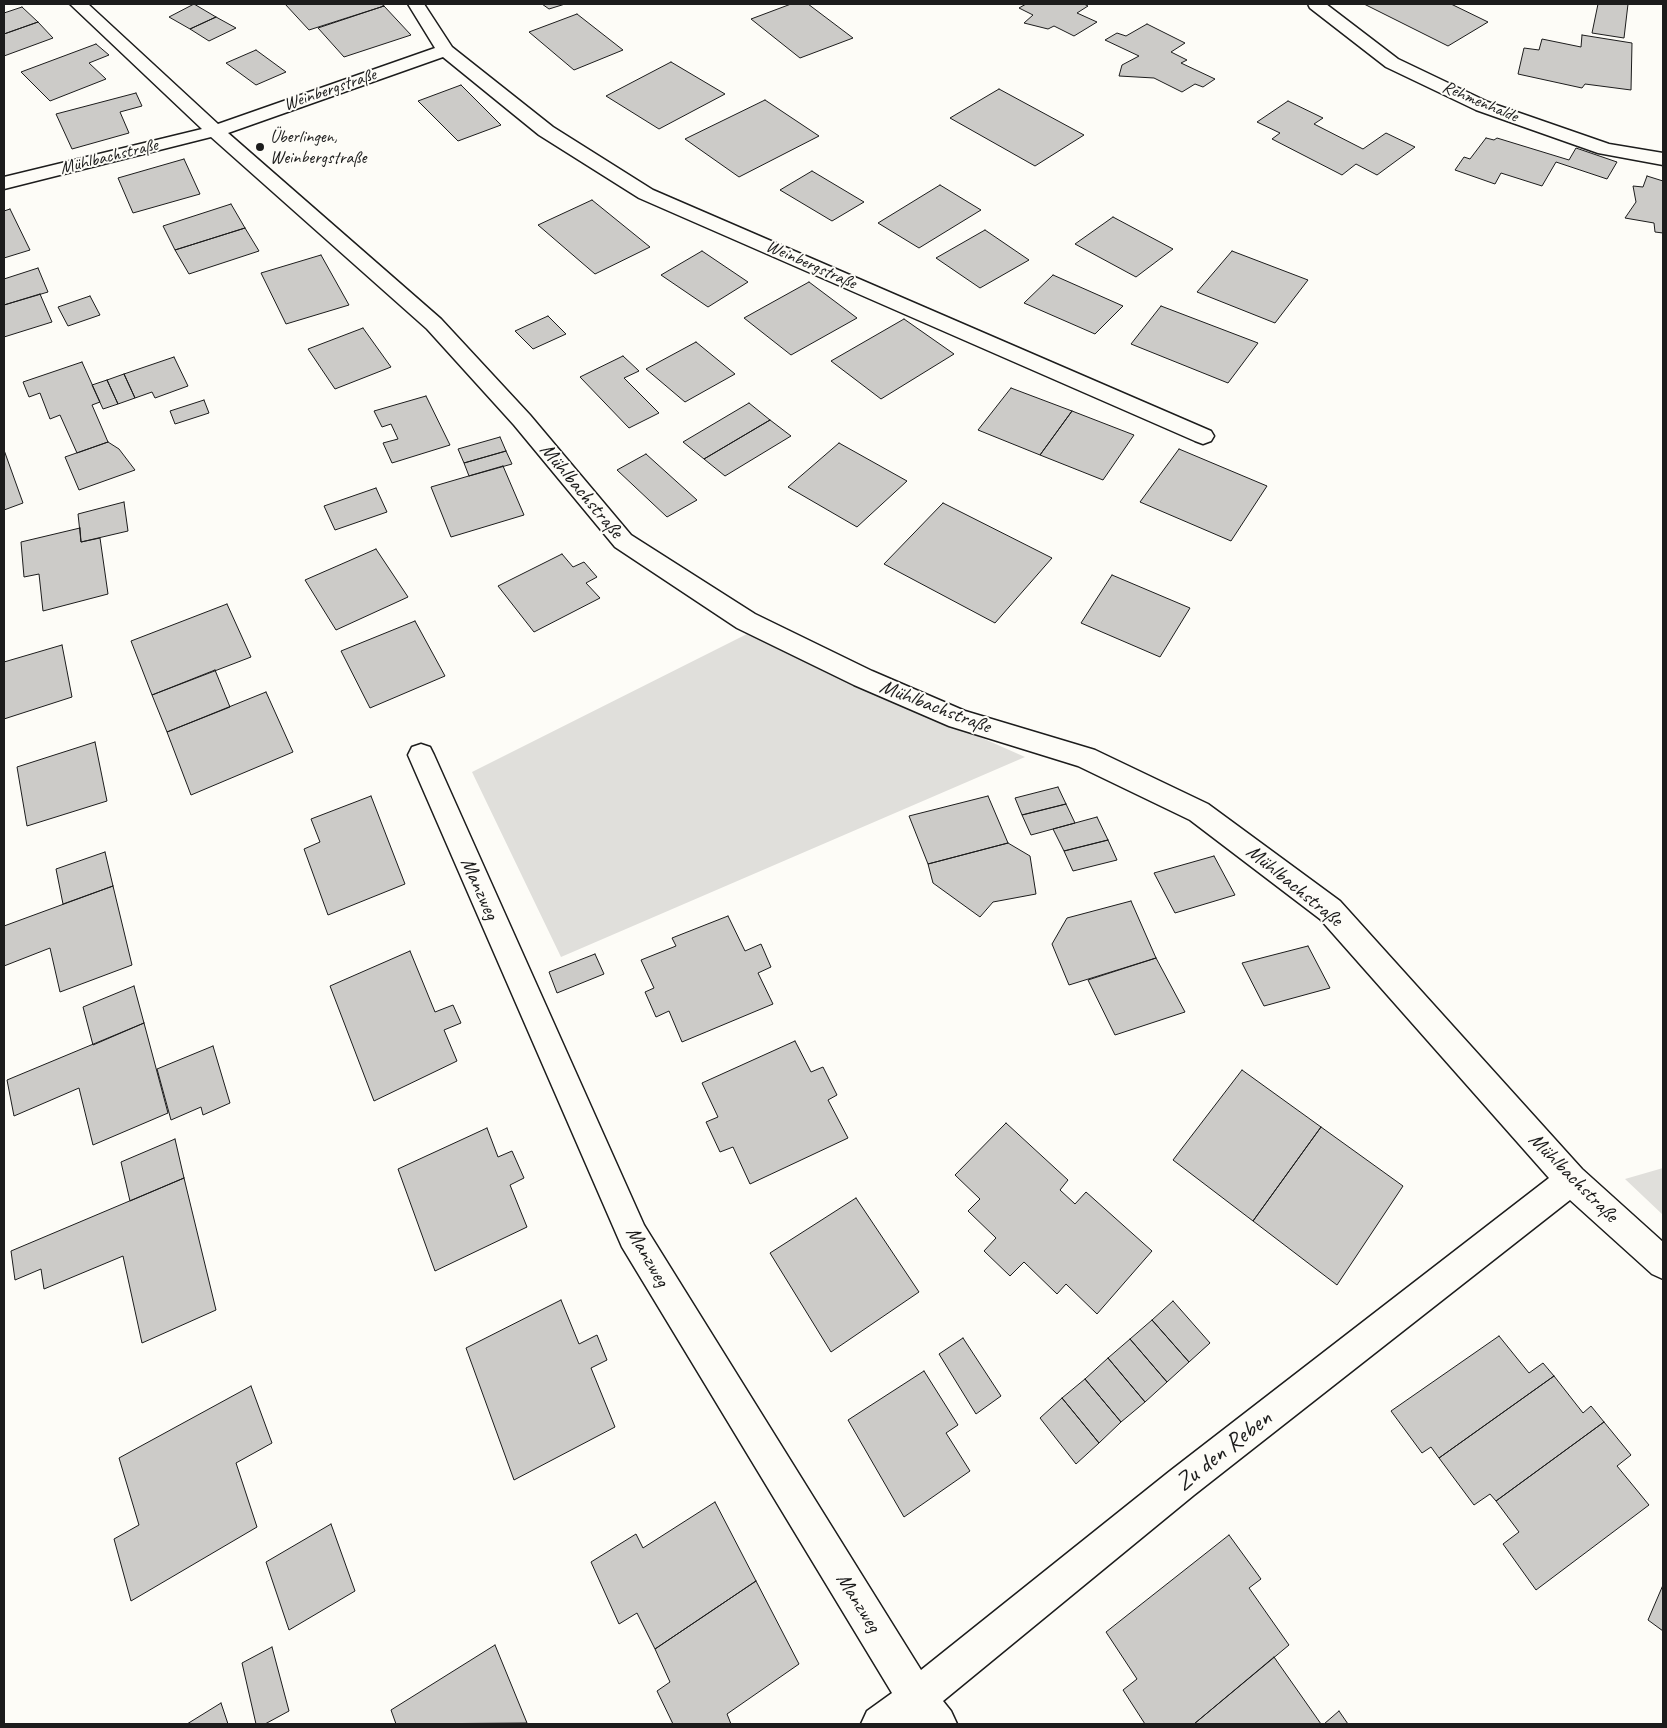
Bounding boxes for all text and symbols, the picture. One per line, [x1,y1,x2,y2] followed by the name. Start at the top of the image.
[281,64,379,116] street label: Weinbergstraße
[1439,76,1521,128] street label: Rehmenhalde
[270,126,366,168] place label: Überlingen, Weinbergstraße
[58,134,160,180] street label: Mühlbachstraße
[254,141,266,153] marker: Überlingen, Weinbergstraße
[763,236,859,294] street label: Weinbergstraße
[534,438,628,544] street label: Mühlbachstraße
[876,674,994,740] street label: Mühlbachstraße
[1241,839,1347,933] street label: Mühlbachstraße
[454,854,504,924] street label: Manzweg
[1523,1128,1623,1228] street label: Mühlbachstraße
[620,1222,674,1292] street label: Manzweg
[1170,1404,1278,1498] street label: Zu den Reben
[830,1569,886,1637] street label: Manzweg

